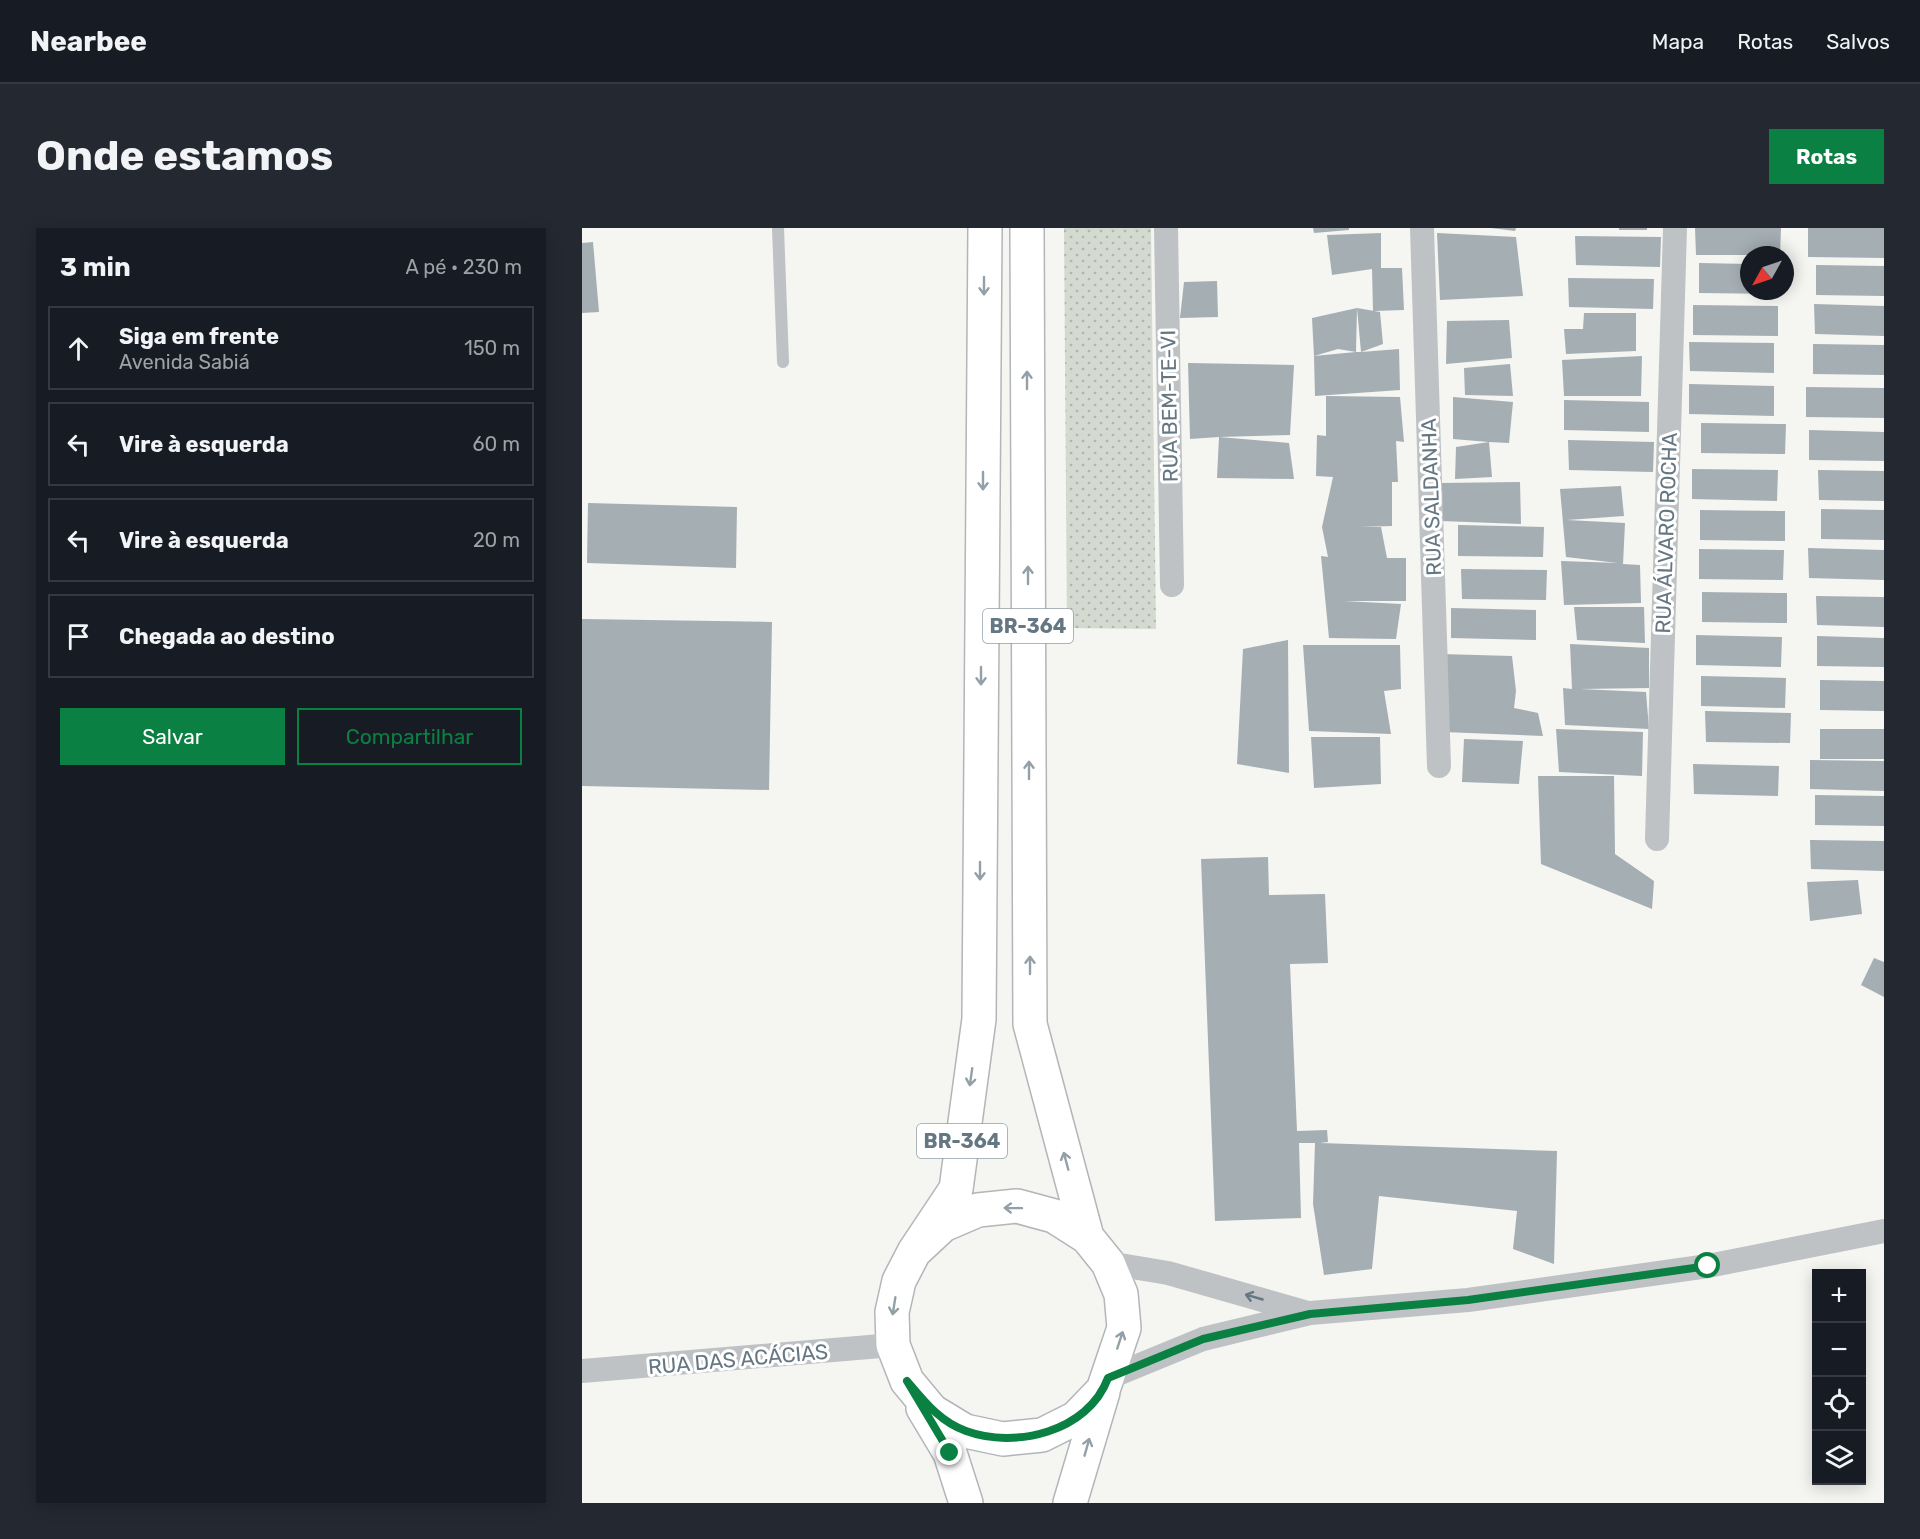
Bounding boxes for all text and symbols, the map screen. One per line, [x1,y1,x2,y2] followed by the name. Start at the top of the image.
[30,25,147,58] text: Nearbee
[1652,29,1704,54] text: Mapa
[1737,29,1793,54] text: Rotas
[1826,29,1890,54] text: Salvos
[1769,129,1884,184] button: Rotas
[36,131,333,181] text: Onde estamos
[1740,246,1794,300] north arrow
[60,252,131,283] text: 3 min
[406,255,522,279] text: A pé · 230 m
[978,276,990,296] one-way arrow
[119,323,279,350] text: Siga em frente
[1155,330,1183,482] street label: RUA BEM-TE-VI
[62,332,95,365] icon: ahead
[464,336,520,360] text: 150 m
[119,350,250,374] text: Avenida Sabiá
[1021,371,1033,391] one-way arrow
[1416,418,1446,576] street label: RUA SALDANHA
[62,428,95,461] icon: left
[119,431,289,458] text: Vire à esquerda
[473,432,520,456] text: 60 m
[1650,432,1682,634] street label: RUA ÁLVARO ROCHA
[977,471,989,491] one-way arrow
[62,524,95,557] icon: left
[119,527,289,554] text: Vire à esquerda
[473,528,520,552] text: 20 m
[1022,566,1034,586] one-way arrow
[983,609,1073,643] road number: BR-364
[62,620,95,653] icon: arrive
[119,623,335,650] text: Chegada ao destino
[975,666,987,686] one-way arrow
[60,708,285,765] button: Salvar
[297,708,522,765] button: Compartilhar
[1023,761,1035,781] one-way arrow
[974,861,986,881] one-way arrow
[1024,956,1036,976] one-way arrow
[965,1066,976,1086] one-way arrow
[917,1124,1007,1158] road number: BR-364
[1060,1151,1072,1170] one-way arrow
[1004,1202,1023,1214] one-way arrow
[1694,1252,1720,1278] route start
[1812,1269,1866,1485] map controls
[1812,1269,1866,1323] button: +
[1245,1291,1264,1303] one-way arrow
[888,1296,899,1315] one-way arrow
[1812,1323,1866,1377] button: −
[1116,1331,1127,1350] one-way arrow
[647,1339,829,1379] street label: RUA DAS ACÁCIAS
[1812,1377,1866,1431] button: locate
[1812,1431,1866,1485] button: layers
[1082,1438,1093,1457] one-way arrow
[936,1439,962,1465] route end

